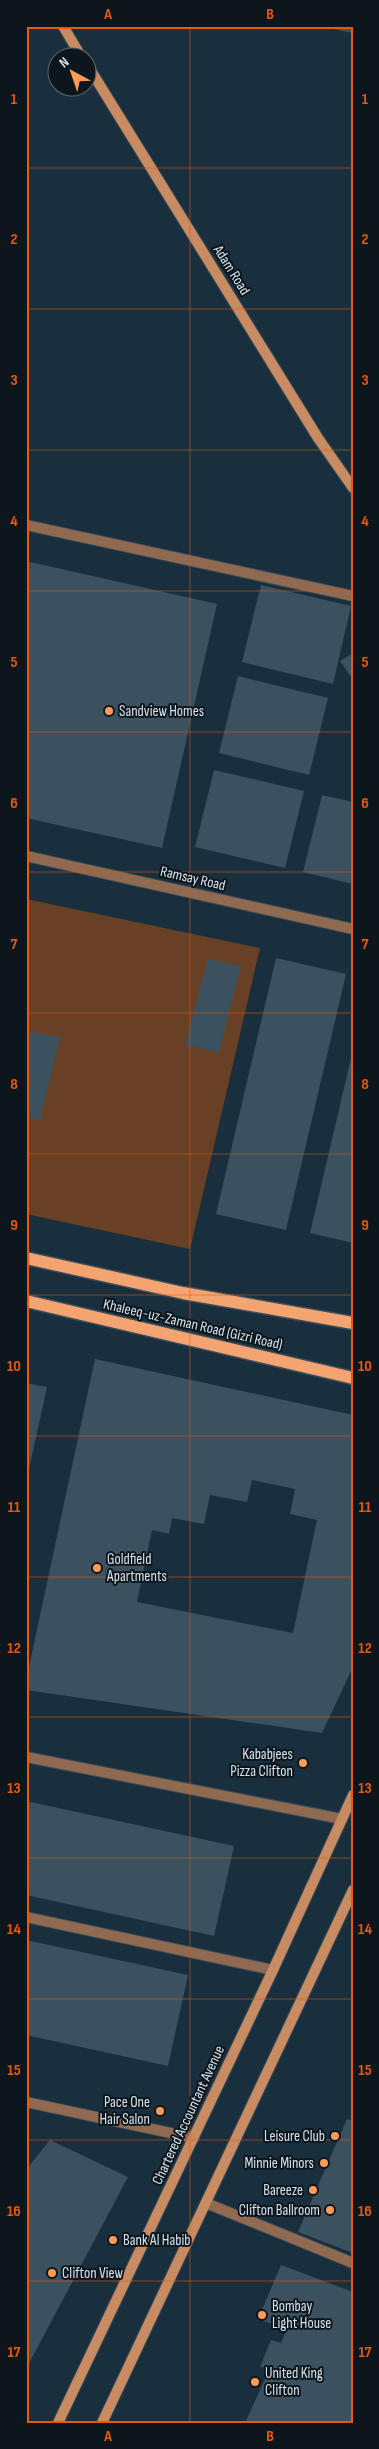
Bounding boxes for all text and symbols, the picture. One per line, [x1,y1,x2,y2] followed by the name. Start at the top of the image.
[103,5,112,24] text: A
[266,5,274,24] text: B
[48,48,98,98] north arrow
[56,54,72,71] text: N
[11,90,18,109] text: 1
[362,90,369,109] text: 1
[10,230,18,249] text: 2
[361,230,369,249] text: 2
[208,241,254,299] street label: Adam Road
[10,371,18,390] text: 3
[361,371,369,390] text: 3
[10,512,18,531] text: 4
[361,512,369,531] text: 4
[10,653,18,672] text: 5
[361,653,369,672] text: 5
[119,702,204,721] place label: Sandview Homes
[103,705,115,717] marker: Sandview Homes
[10,794,18,813] text: 6
[361,794,369,813] text: 6
[158,862,227,895] street label: Ramsay Road
[11,935,18,954] text: 7
[362,935,369,954] text: 7
[10,1075,18,1094] text: 8
[361,1075,369,1094] text: 8
[10,1216,18,1235] text: 9
[361,1216,369,1235] text: 9
[101,1295,284,1354] street label: Khaleeq-uz-Zaman Road (Gizri Road)
[7,1357,21,1376] text: 10
[358,1357,372,1376] text: 10
[8,1498,21,1517] text: 11
[359,1498,372,1517] text: 11
[106,1550,167,1586] place label: Goldfield Apartments
[91,1562,103,1574] marker: Goldfield Apartments
[7,1639,21,1658] text: 12
[358,1639,372,1658] text: 12
[230,1745,293,1781] place label: Kababjees Pizza Clifton
[297,1757,309,1769] marker: Kababjees Pizza Clifton
[7,1779,21,1798] text: 13
[358,1779,372,1798] text: 13
[7,1920,21,1939] text: 14
[358,1920,372,1939] text: 14
[148,2043,229,2188] street label: Chartered Accountant Avenue
[7,2061,21,2080] text: 15
[358,2061,372,2080] text: 15
[99,2093,150,2129] place label: Pace One Hair Salon
[154,2105,166,2117] marker: Pace One Hair Salon
[264,2127,325,2146] place label: Leisure Club
[329,2130,341,2142] marker: Leisure Club
[244,2154,314,2173] place label: Minnie Minors
[318,2157,330,2169] marker: Minnie Minors
[263,2181,303,2200] place label: Bareeze
[307,2184,319,2196] marker: Bareeze
[239,2201,320,2220] place label: Clifton Ballroom
[7,2202,21,2221] text: 16
[358,2202,372,2221] text: 16
[324,2204,336,2216] marker: Clifton Ballroom
[123,2231,190,2250] place label: Bank Al Habib
[107,2234,119,2246] marker: Bank Al Habib
[62,2264,124,2283] place label: Clifton View
[46,2267,58,2279] marker: Clifton View
[272,2297,331,2333] place label: Bombay Light House
[256,2309,268,2321] marker: Bombay Light House
[7,2343,21,2362] text: 17
[358,2343,372,2362] text: 17
[265,2364,323,2400] place label: United King Clifton
[249,2376,261,2388] marker: United King Clifton
[103,2427,112,2446] text: A
[266,2427,274,2446] text: B

